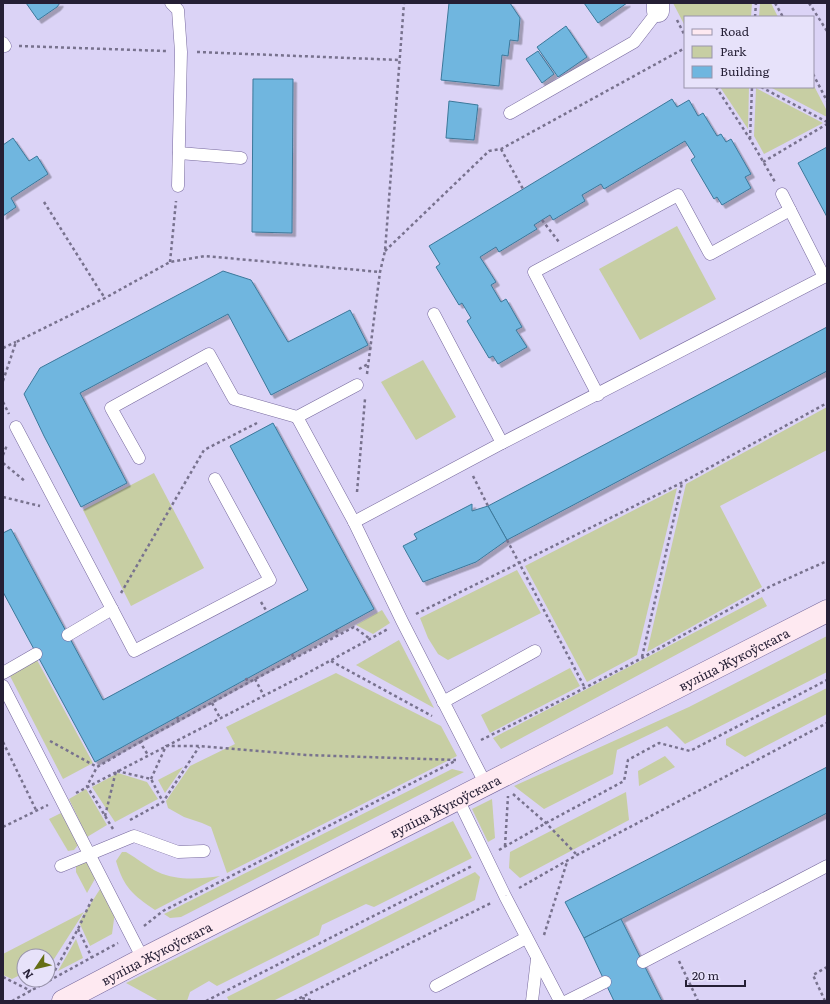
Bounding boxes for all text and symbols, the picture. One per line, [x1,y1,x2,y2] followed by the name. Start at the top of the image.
[684,16,814,88] legend
[720,22,750,40] text: Road
[720,42,747,60] text: Park
[720,62,770,80] text: Building
[675,622,792,695] street label: вуліца Жукоўскага
[386,769,504,842] street label: вуліца Жукоўскага
[97,916,215,989] street label: вуліца Жукоўскага
[16,948,56,988] north arrow
[686,962,745,988] scale bar
[18,966,36,983] text: N
[692,966,719,984] text: 20 m

